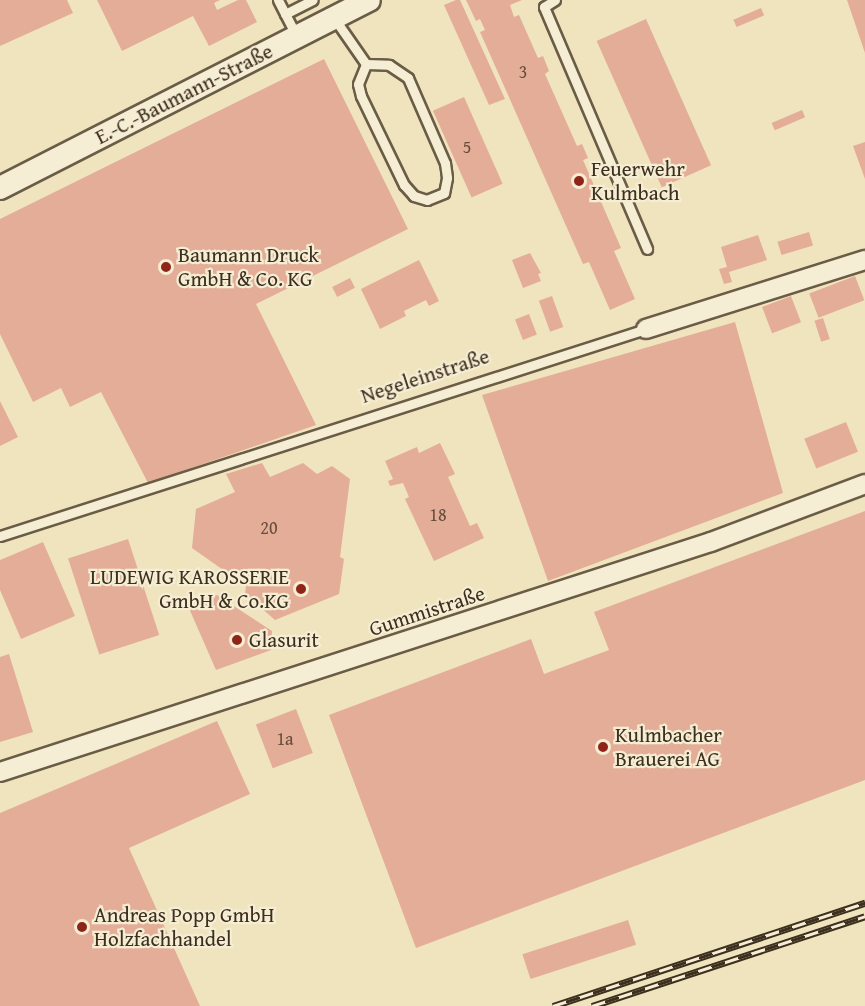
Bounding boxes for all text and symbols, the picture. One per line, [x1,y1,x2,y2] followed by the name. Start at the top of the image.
[91,38,277,150] street label: E.-C.-Baumann-Straße
[519,61,527,83] house number: 3
[463,136,471,158] house number: 5
[591,156,685,206] place label: Feuerwehr Kulmbach
[572,174,586,188] marker: Feuerwehr Kulmbach
[178,242,319,292] place label: Baumann Druck GmbH & Co. KG
[159,260,173,274] marker: Baumann Druck GmbH & Co. KG
[358,343,492,409] street label: Negeleinstraße
[429,504,447,526] house number: 18
[260,517,278,539] house number: 20
[90,564,289,614] place label: LUDEWIG KAROSSERIE GmbH & Co.KG
[366,580,488,642] street label: Gummistraße
[294,582,308,596] marker: LUDEWIG KAROSSERIE GmbH & Co.KG
[249,627,319,653] place label: Glasurit
[230,633,244,647] marker: Glasurit
[615,722,722,772] place label: Kulmbacher Brauerei AG
[276,728,294,750] house number: 1a
[596,740,610,754] marker: Kulmbacher Brauerei AG
[94,902,274,952] place label: Andreas Popp GmbH Holzfachhandel
[75,920,89,934] marker: Andreas Popp GmbH Holzfachhandel

